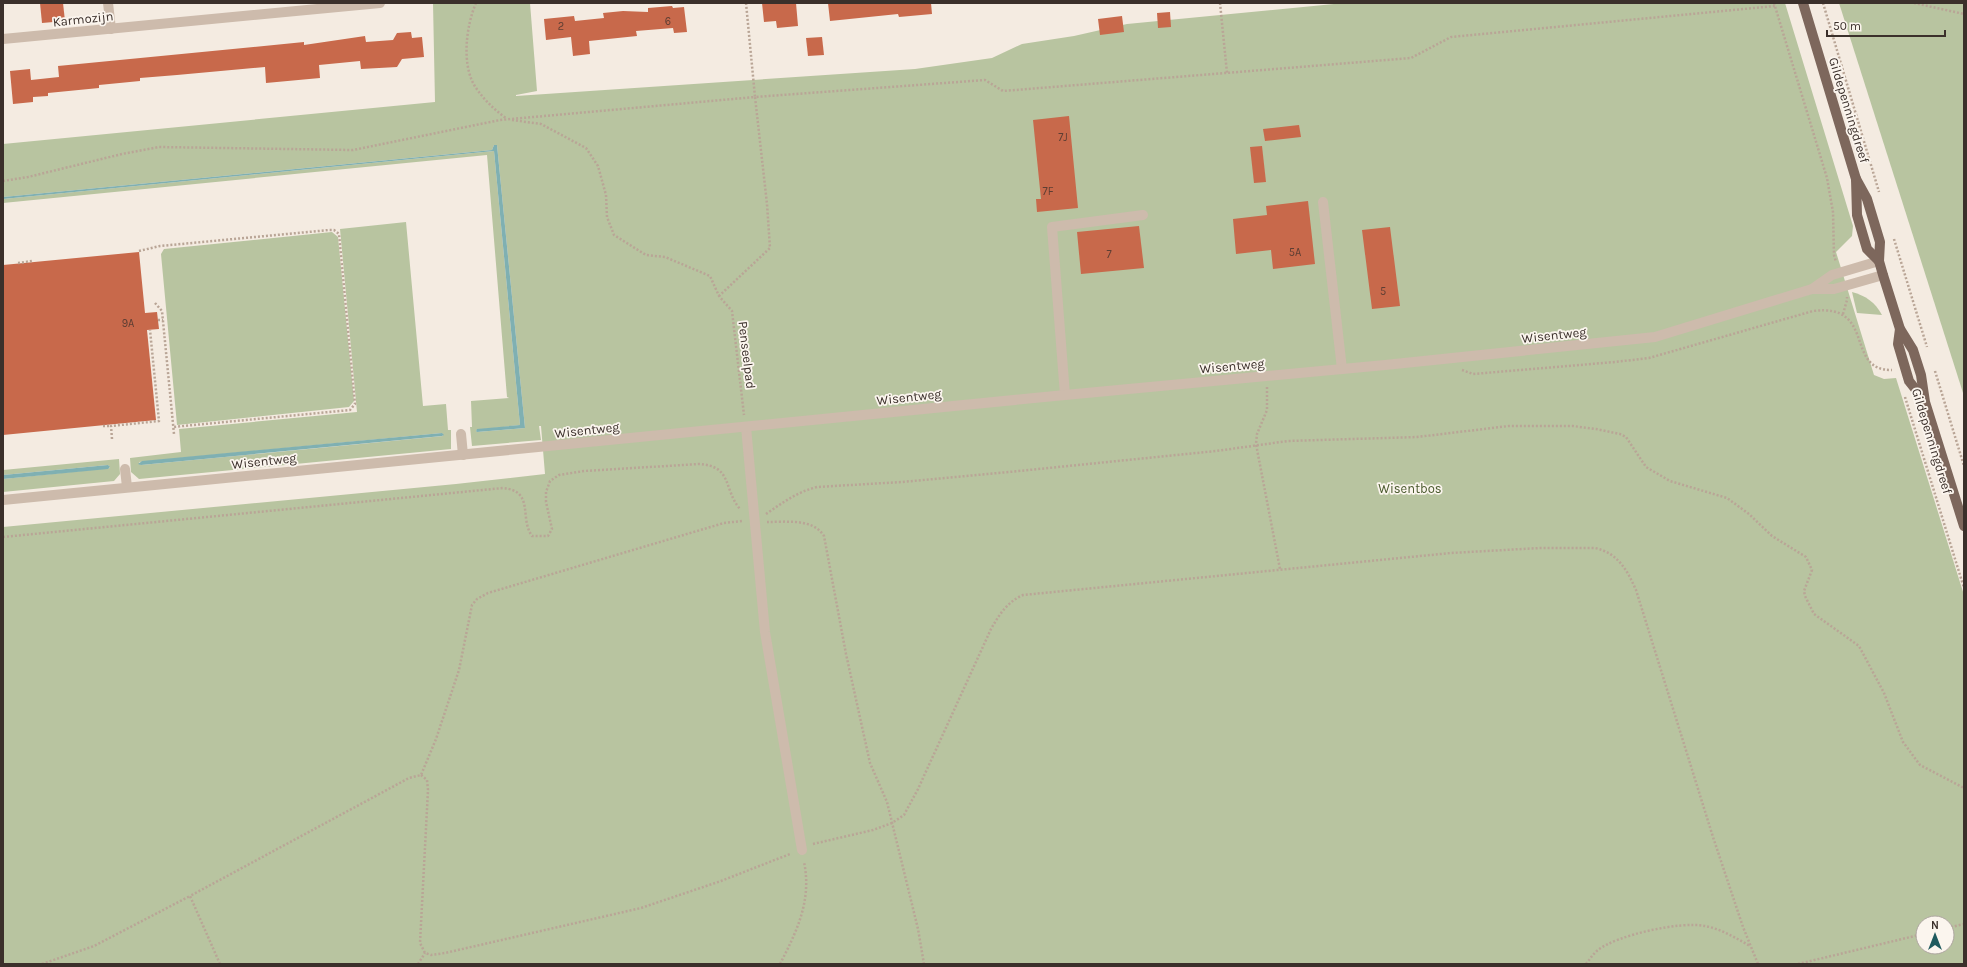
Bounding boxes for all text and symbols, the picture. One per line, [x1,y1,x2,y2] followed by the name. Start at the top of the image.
[52,8,114,30] street label: Karmozijn
[1827,12,1945,38] scale bar
[665,15,671,28] house number: 6
[1833,19,1861,33] text: 50 m
[558,20,564,33] house number: 2
[1826,55,1872,165] street label: Gildepenningdreef
[1058,131,1068,144] house number: 7J
[1043,185,1054,198] house number: 7F
[1289,246,1302,259] house number: 5A
[1106,248,1112,261] house number: 7
[1380,285,1386,298] house number: 5
[122,317,135,330] house number: 9A
[735,320,759,390] street label: Penseelpad
[1521,324,1588,346] street label: Wisentweg
[1199,356,1266,376] street label: Wisentweg
[876,386,943,408] street label: Wisentweg
[1909,386,1955,496] street label: Gildepenningdreef
[554,419,621,441] street label: Wisentweg
[231,450,298,472] street label: Wisentweg
[1378,481,1442,496] park label: Wisentbos
[1915,915,1955,955] north arrow
[1931,919,1939,932] text: N

